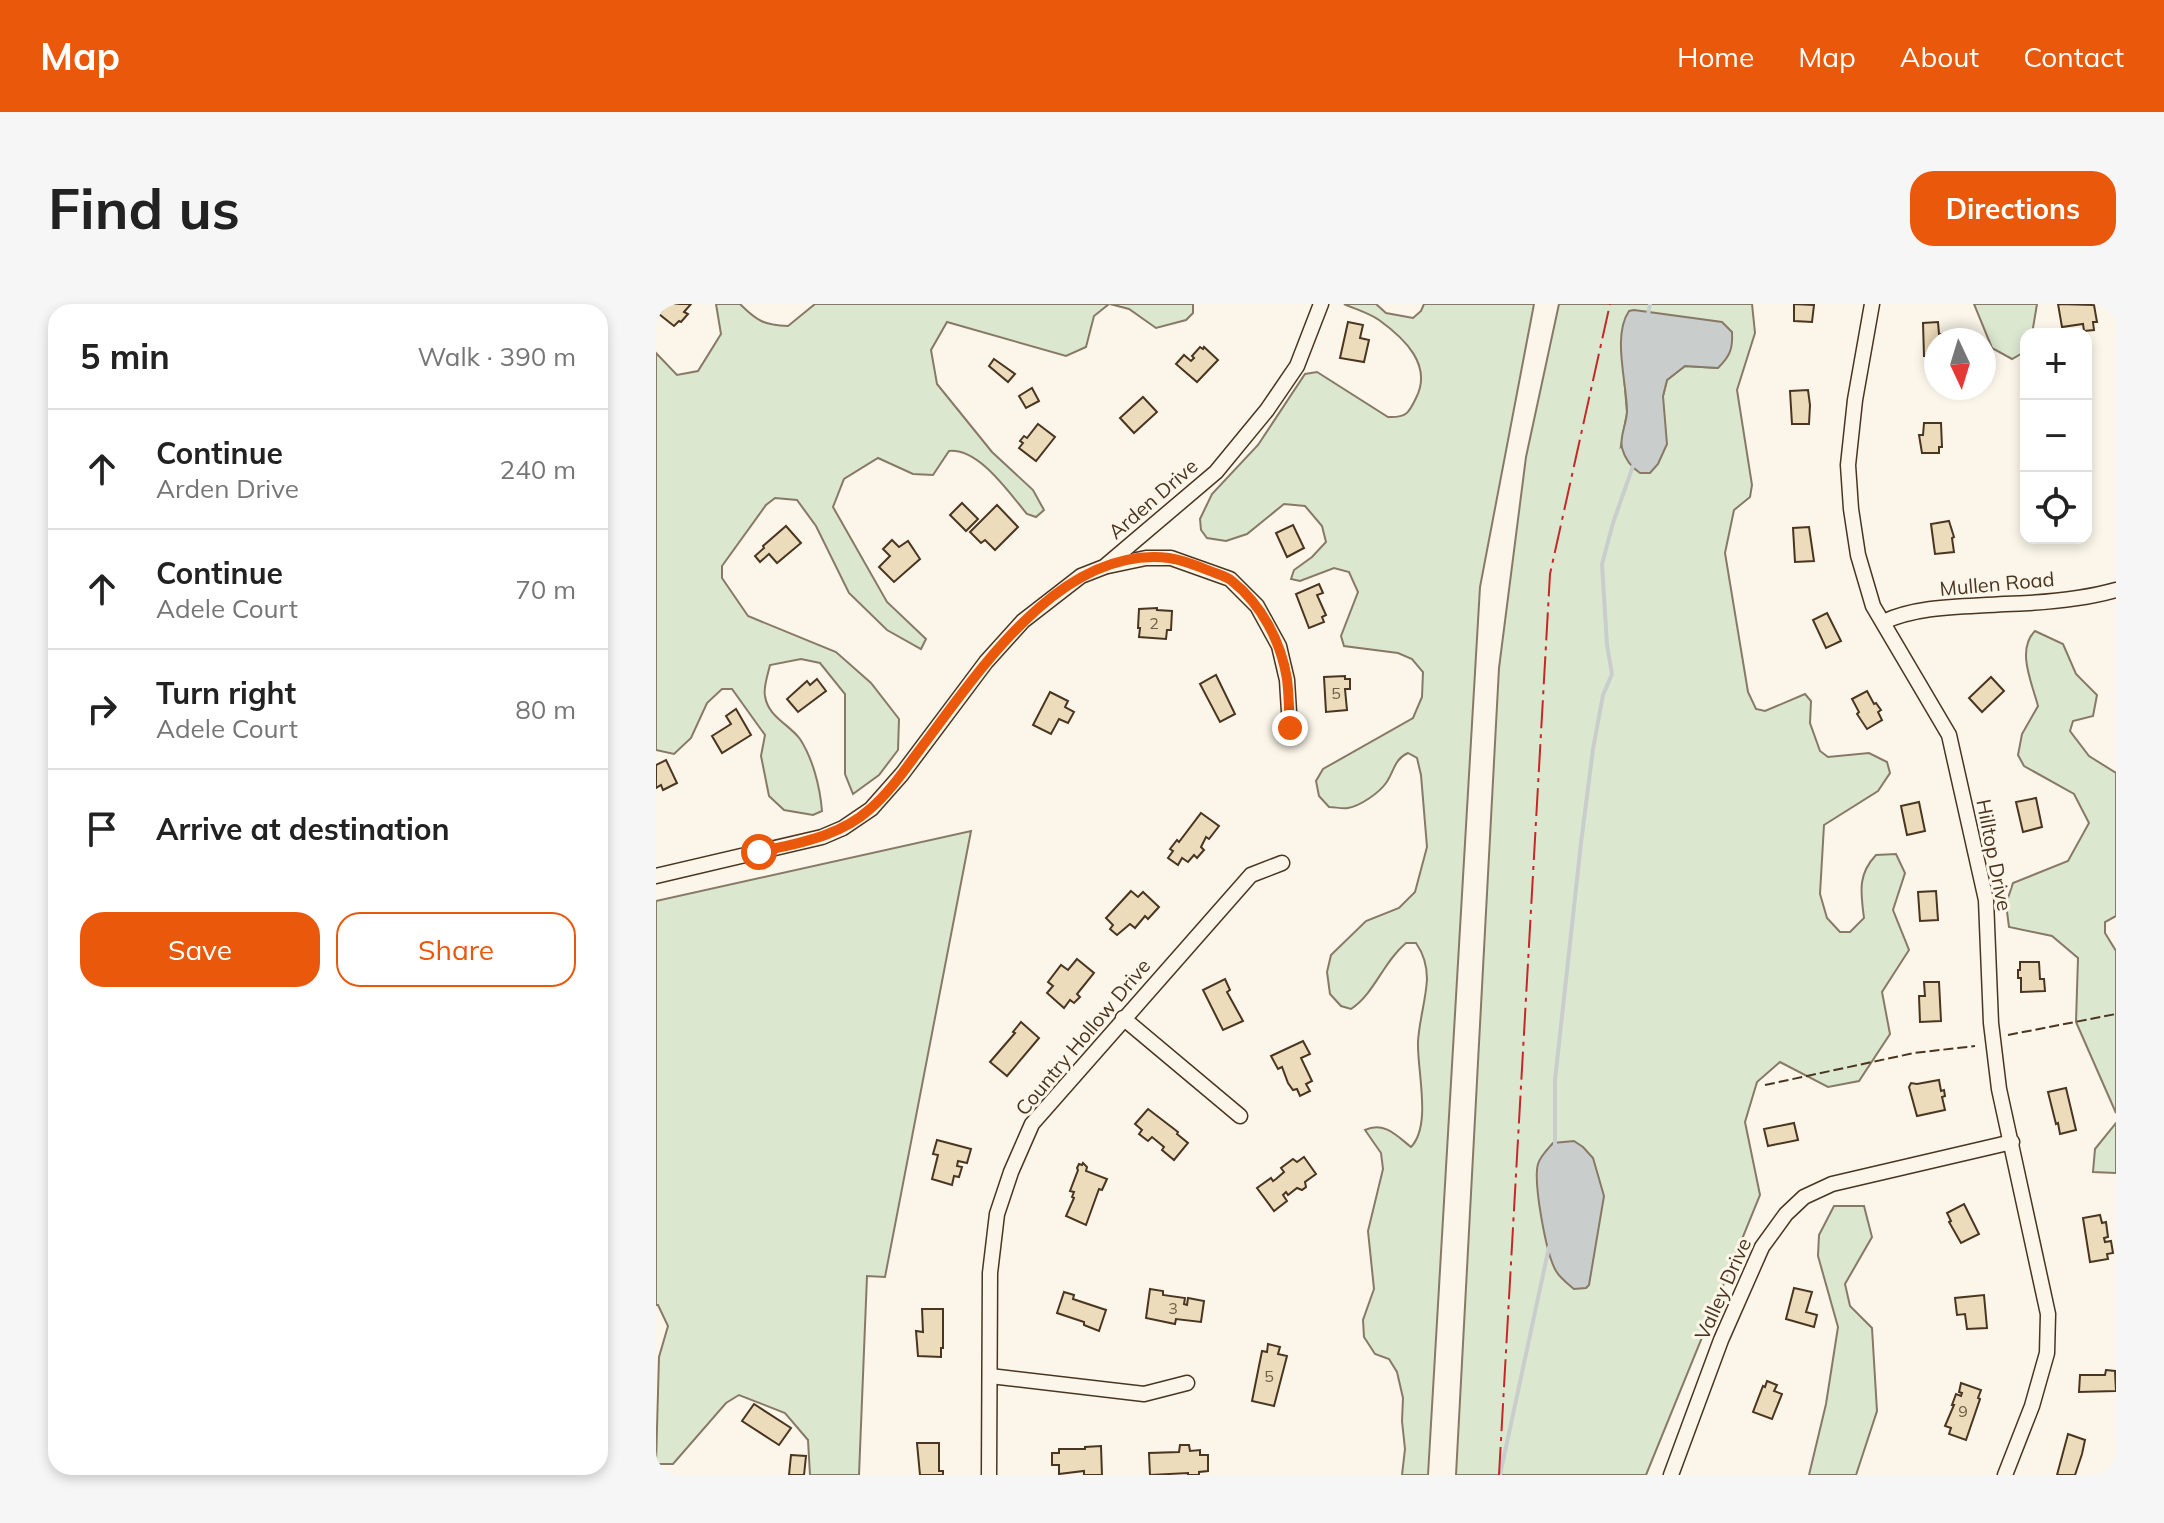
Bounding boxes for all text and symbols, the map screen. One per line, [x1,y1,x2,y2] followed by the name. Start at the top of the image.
[40,32,120,80] text: Map
[1677,39,1754,74] text: Home
[1798,39,1856,74] text: Map
[1900,39,1979,74] text: About
[2023,39,2124,74] text: Contact
[1910,171,2116,246] button: Directions
[48,173,240,243] text: Find us
[1924,328,1996,400] north arrow
[2020,328,2092,544] map controls
[2020,328,2092,400] button: +
[80,335,170,378] text: 5 min
[417,340,576,373] text: Walk · 390 m
[2020,400,2092,472] button: −
[156,434,283,472] text: Continue
[80,447,124,491] icon: ahead
[500,453,576,486] text: 240 m
[1103,453,1202,544] street label: Arden Drive
[156,472,299,505] text: Arden Drive
[2020,472,2092,544] button: locate
[156,554,283,592] text: Continue
[1939,566,2055,601] street label: Mullen Road
[80,567,124,611] icon: ahead
[515,573,576,606] text: 70 m
[156,592,298,625] text: Adele Court
[1149,613,1159,633] house number: 2
[156,674,296,712] text: Turn right
[1331,683,1341,703] house number: 5
[80,687,124,731] icon: right
[515,693,576,726] text: 80 m
[1272,710,1308,746] route end
[156,712,298,745] text: Adele Court
[1971,797,2018,913] street label: Hilltop Drive
[80,807,124,851] icon: arrive
[156,810,450,848] text: Arrive at destination
[741,834,777,870] route start
[80,912,320,987] button: Save
[336,912,576,987] button: Share
[1010,953,1155,1120] street label: Country Hollow Drive
[1689,1234,1756,1344] street label: Valley Drive
[1168,1298,1178,1318] house number: 3
[1264,1366,1274,1386] house number: 5
[1958,1401,1968,1421] house number: 9

